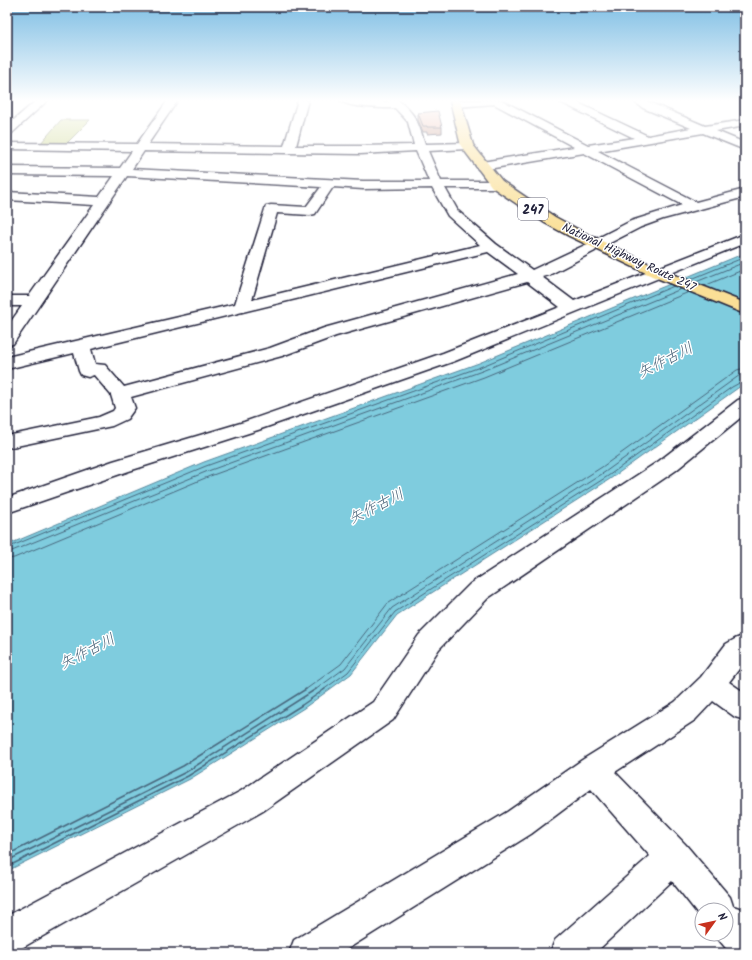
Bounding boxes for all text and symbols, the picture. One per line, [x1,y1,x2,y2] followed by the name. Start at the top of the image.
[518,198,548,220] road number: 247
[559,218,699,297] street label: National Highway Route 247
[633,337,698,385] water label: 矢作古川
[344,483,409,531] water label: 矢作古川
[55,628,120,676] water label: 矢作古川
[694,902,734,942] north arrow
[712,909,731,925] text: N

